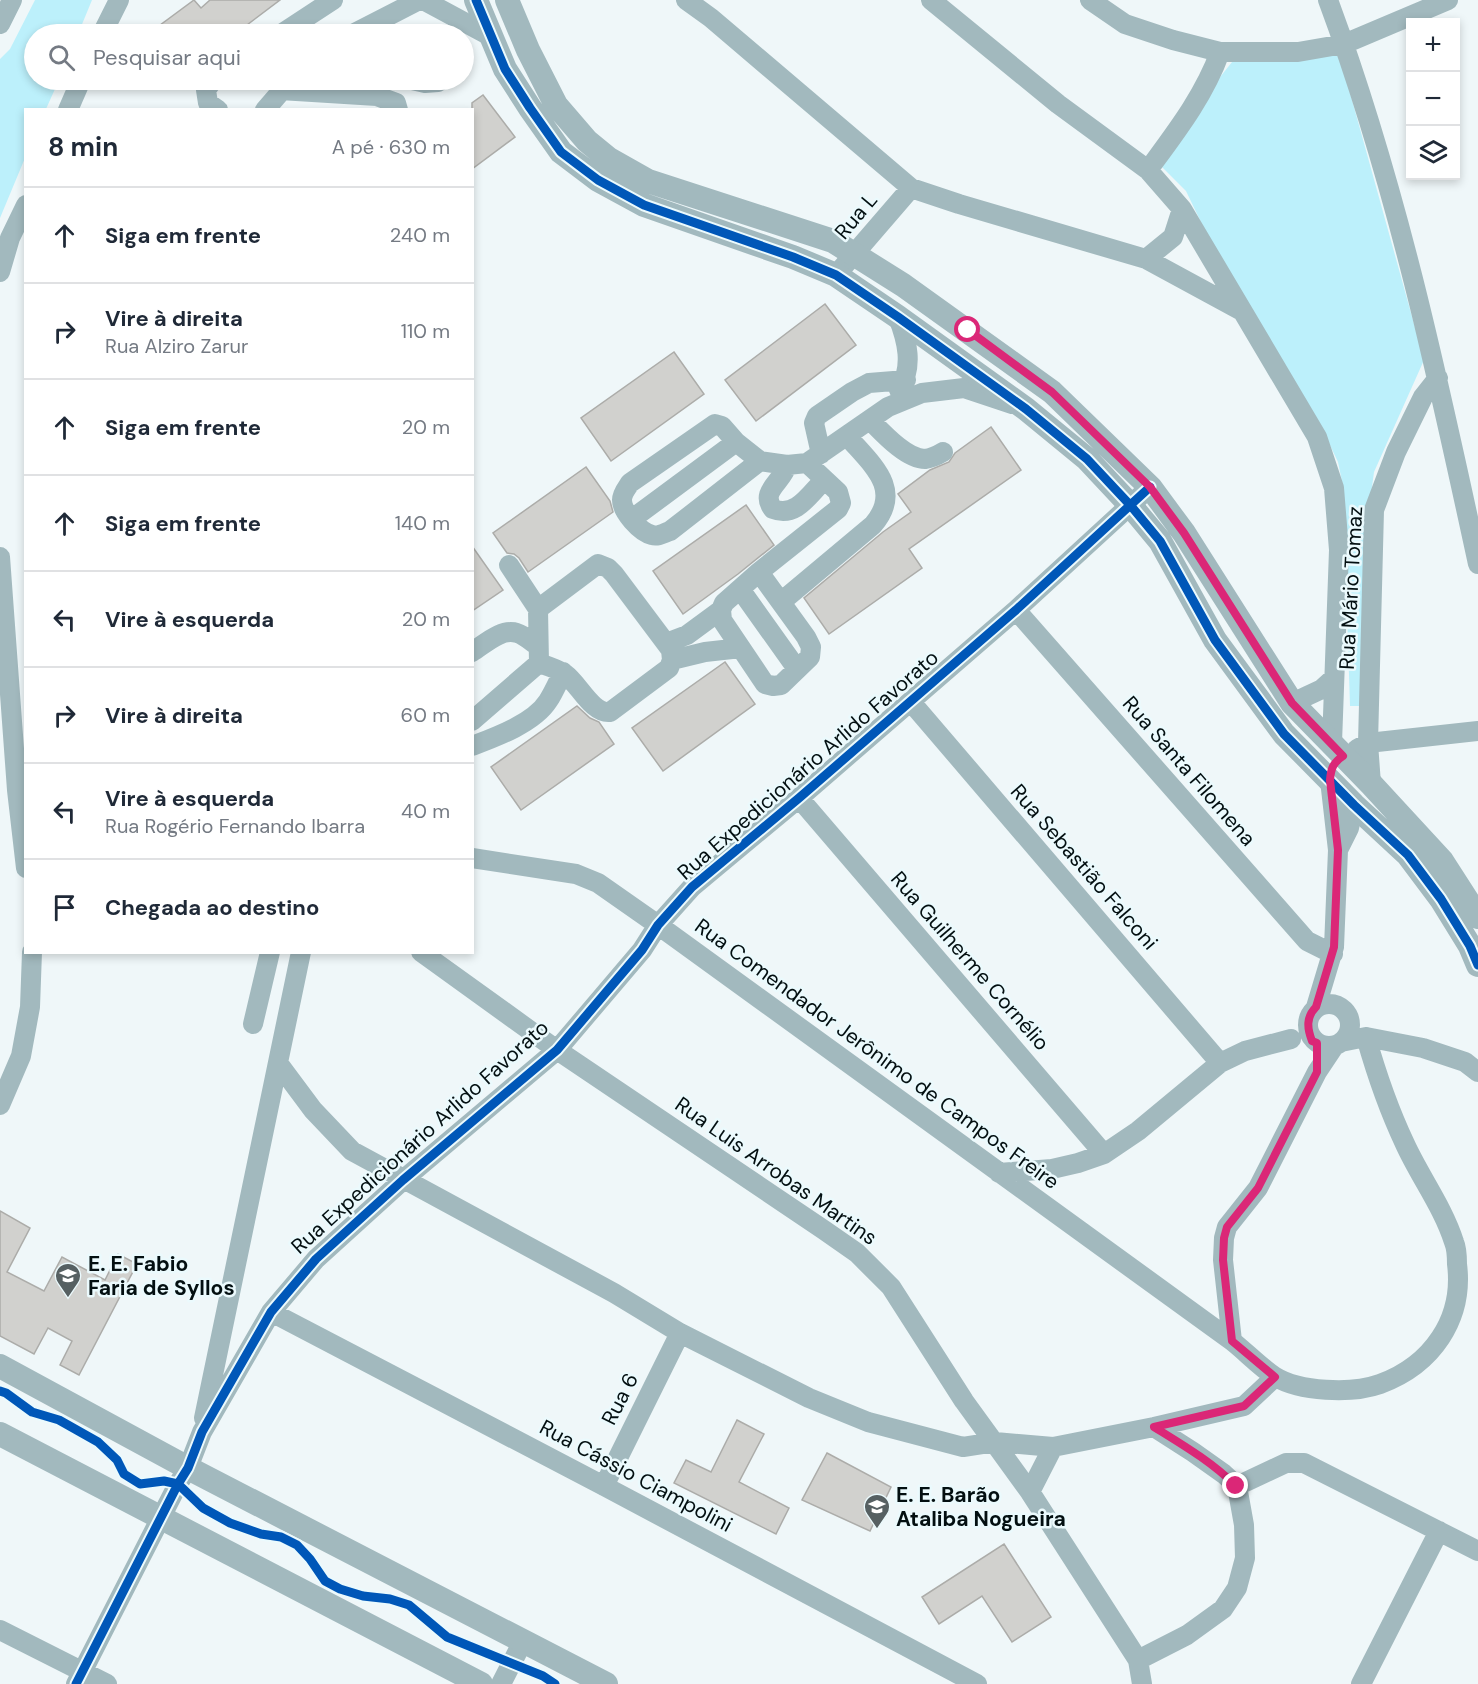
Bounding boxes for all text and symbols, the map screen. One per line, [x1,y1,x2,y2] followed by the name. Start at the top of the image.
[1406,18,1460,180] map controls
[1406,18,1460,72] button: +
[24,24,474,90] search box
[45,41,78,74] icon: search
[93,43,241,72] text: Pesquisar aqui
[1406,72,1460,126] button: −
[1406,126,1460,180] button: layers
[48,130,118,164] text: 8 min
[332,134,450,160] text: A pé · 630 m
[828,187,884,245] street label: Rua L
[48,219,81,252] icon: ahead
[105,221,261,250] text: Siga em frente
[390,222,450,248] text: 240 m
[105,304,243,333] text: Vire à direita
[48,315,81,348] icon: right
[954,316,980,342] route start
[401,318,450,344] text: 110 m
[105,333,248,359] text: Rua Alziro Zarur
[48,411,81,444] icon: ahead
[105,413,261,442] text: Siga em frente
[402,414,450,440] text: 20 m
[1333,506,1369,670] street label: Rua Mário Tomaz
[48,507,81,540] icon: ahead
[105,509,261,538] text: Siga em frente
[395,510,450,536] text: 140 m
[48,603,81,636] icon: left
[105,605,274,634] text: Vire à esquerda
[402,606,450,632] text: 20 m
[671,644,945,886] street label: Rua Expedicionário Arlido Favorato
[1116,690,1262,852] street label: Rua Santa Filomena
[48,699,81,732] icon: right
[105,701,243,730] text: Vire à direita
[401,702,450,728] text: 60 m
[1004,778,1164,956] street label: Rua Sebastião Falconi
[105,784,274,813] text: Vire à esquerda
[48,795,81,828] icon: left
[401,798,450,824] text: 40 m
[105,813,365,839] text: Rua Rogério Fernando Ibarra
[884,866,1056,1056] street label: Rua Guilherme Cornélio
[48,891,81,924] icon: arrive
[105,893,319,922] text: Chegada ao destino
[689,912,1065,1196] street label: Rua Comendador Jerônimo de Campos Freire
[285,1014,555,1260] street label: Rua Expedicionário Arlido Favorato
[669,1090,883,1252] street label: Rua Luis Arrobas Martins
[88,1250,235,1302] place label: E. E. Fabio Faria de Syllos
[53,1261,83,1299] school or university icon: E. E. Fabio Faria de Syllos
[595,1368,645,1430] street label: Rua 6
[535,1413,737,1539] street label: Rua Cássio Ciampolini
[1222,1472,1248,1498] route end
[896,1481,1066,1533] place label: E. E. Barão Ataliba Nogueira
[862,1492,892,1530] school or university icon: E. E. Barão Ataliba Nogueira

